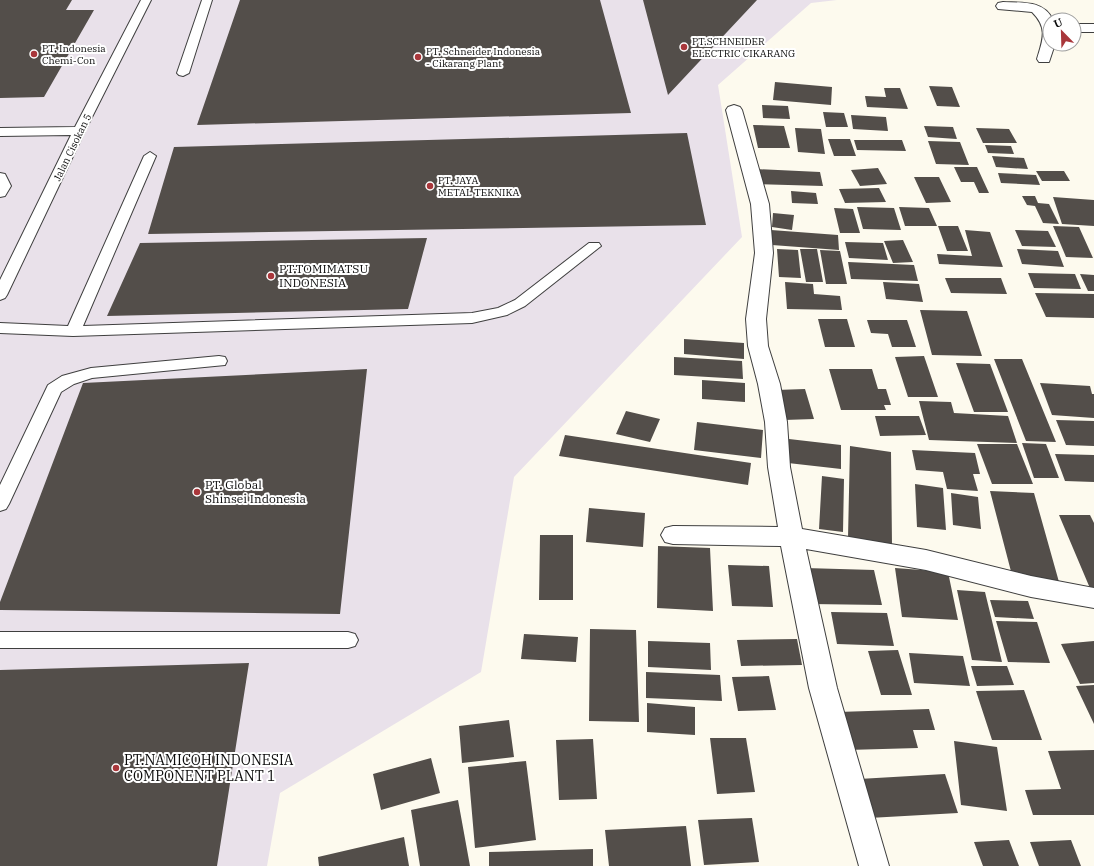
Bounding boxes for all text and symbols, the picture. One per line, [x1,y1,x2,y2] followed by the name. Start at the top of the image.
[1042,12,1082,52] north arrow
[1051,14,1065,31] text: U
[692,35,795,60] place label: PT.SCHNEIDER ELECTRIC CIKARANG
[42,42,106,67] place label: PT. Indonesia Chemi-Con
[679,42,689,52] marker: PT.SCHNEIDER ELECTRIC CIKARANG
[426,45,541,70] place label: PT. Schneider Indonesia - Cikarang Plant
[29,49,39,59] marker: PT. Indonesia Chemi-Con
[413,52,423,62] marker: PT. Schneider Indonesia - Cikarang Plant
[51,111,94,183] street label: Jalan Cisokan 5
[438,174,520,199] place label: PT. JAYA METAL TEKNIKA
[425,181,435,191] marker: PT. JAYA METAL TEKNIKA
[279,261,368,290] place label: PT.TOMIMATSU INDONESIA
[266,271,276,281] marker: PT.TOMIMATSU INDONESIA
[205,477,306,506] place label: PT. Global Shinsei Indonesia
[192,487,202,497] marker: PT. Global Shinsei Indonesia
[124,751,294,785] place label: PT.NAMICOH INDONESIA COMPONENT PLANT 1
[111,763,121,773] marker: PT.NAMICOH INDONESIA COMPONENT PLANT 1

